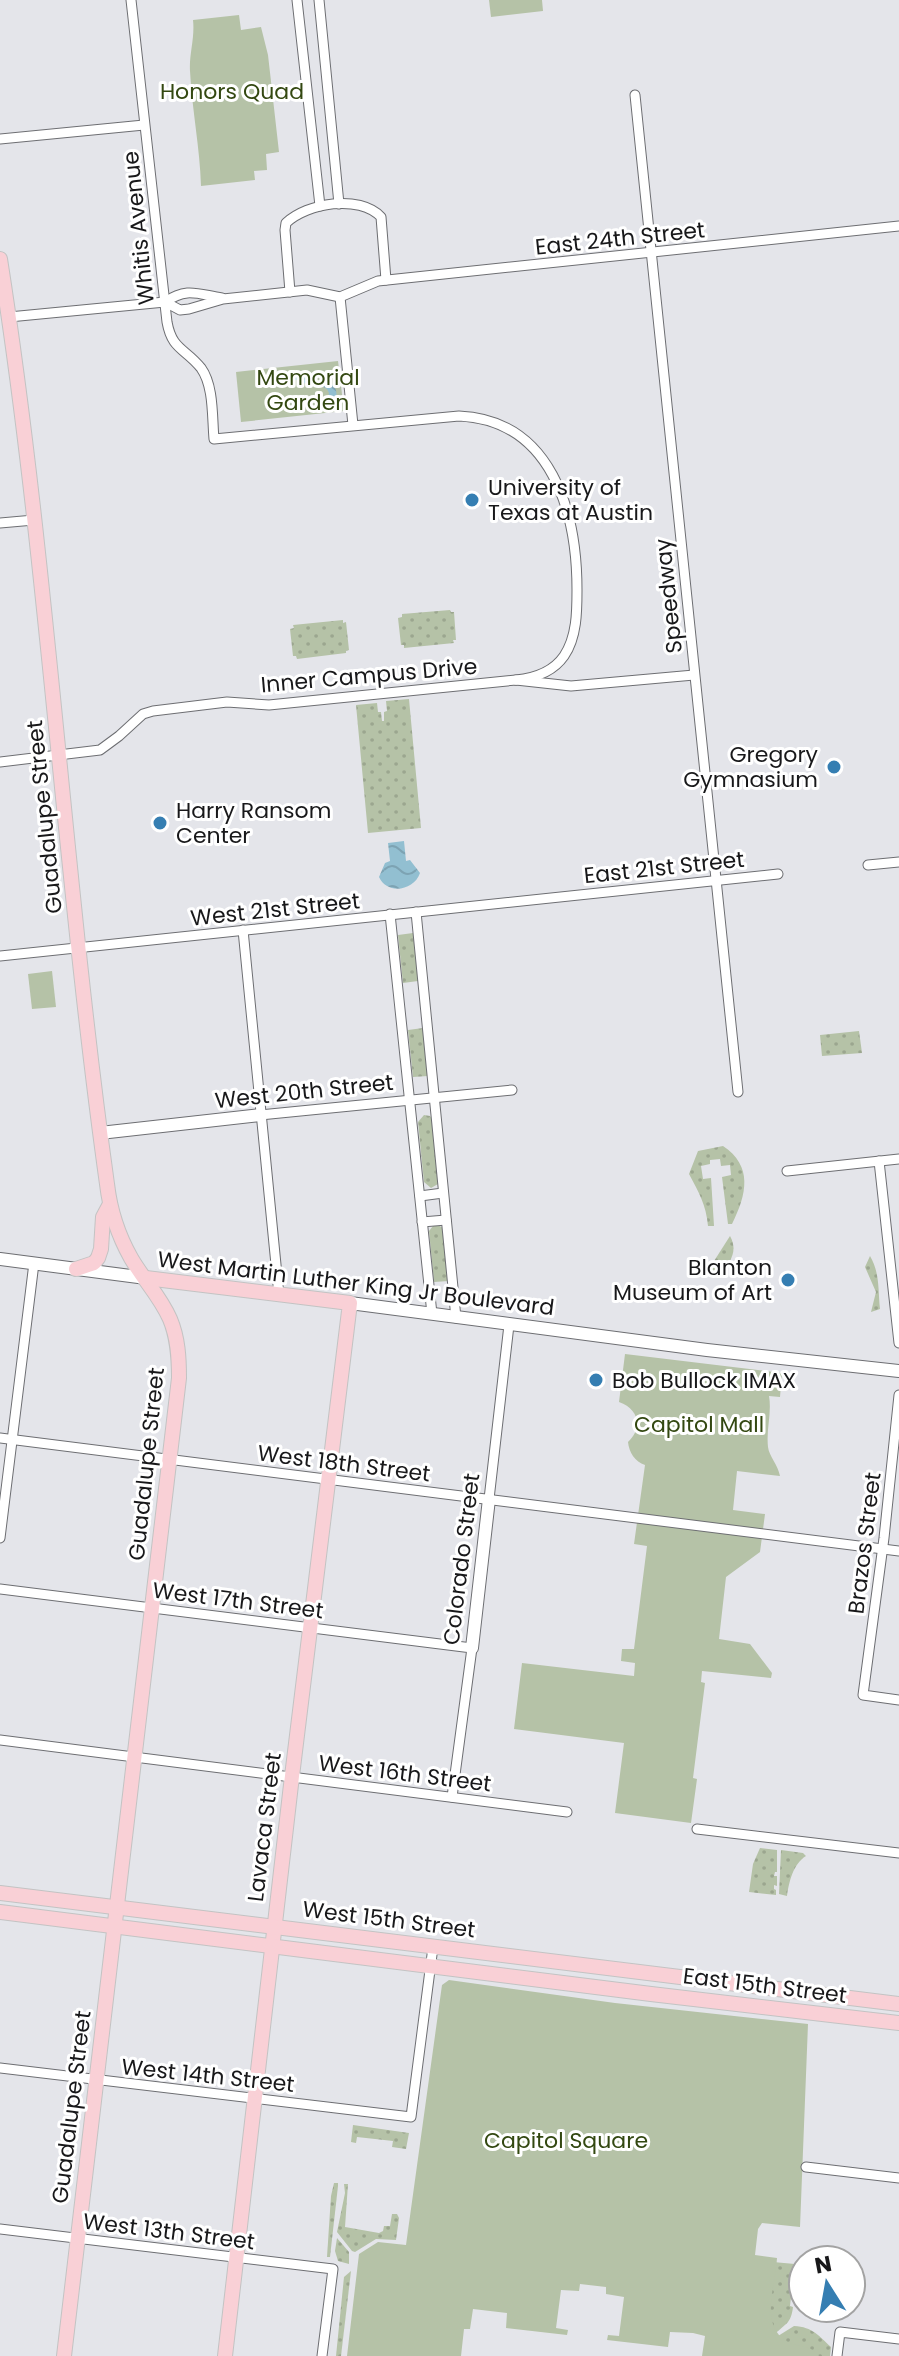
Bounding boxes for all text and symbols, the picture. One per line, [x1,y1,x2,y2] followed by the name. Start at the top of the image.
[160,76,304,107] park label: Honors Quad
[115,150,162,306] street label: Whitis Avenue
[534,214,706,263] street label: East 24th Street
[256,362,360,418] park label: Memorial Garden
[488,472,653,528] place label: University of Texas at Austin
[463,491,481,509] marker: University of Texas at Austin
[647,536,690,655] street label: Speedway
[259,651,479,700] street label: Inner Campus Drive
[19,719,70,915] street label: Guadalupe Street
[683,739,819,795] place label: Gregory Gymnasium
[825,758,843,776] marker: Gregory Gymnasium
[176,795,331,851] place label: Harry Ransom Center
[151,814,169,832] marker: Harry Ransom Center
[582,844,746,891] street label: East 21st Street
[189,885,361,934] street label: West 21st Street
[213,1067,395,1116] street label: West 20th Street
[156,1244,556,1323] street label: West Martin Luther King Jr Boulevard
[613,1252,772,1308] place label: Blanton Museum of Art
[779,1271,797,1289] marker: Blanton Museum of Art
[612,1365,796,1396] place label: Bob Bullock IMAX
[121,1366,172,1562] street label: Guadalupe Street
[587,1371,605,1389] marker: Bob Bullock IMAX
[634,1409,764,1440] park label: Capitol Mall
[256,1438,432,1489] street label: West 18th Street
[840,1470,889,1616] street label: Brazos Street
[436,1471,487,1647] street label: Colorado Street
[151,1575,325,1626] street label: West 17th Street
[317,1748,493,1799] street label: West 16th Street
[240,1751,289,1903] street label: Lavaca Street
[301,1894,477,1945] street label: West 15th Street
[681,1960,849,2011] street label: East 15th Street
[44,2009,99,2205] street label: Guadalupe Street
[120,2051,296,2100] street label: West 14th Street
[484,2125,648,2156] park label: Capitol Square
[81,2206,257,2257] street label: West 13th Street
[787,2244,867,2324] north arrow
[812,2248,834,2282] text: N

